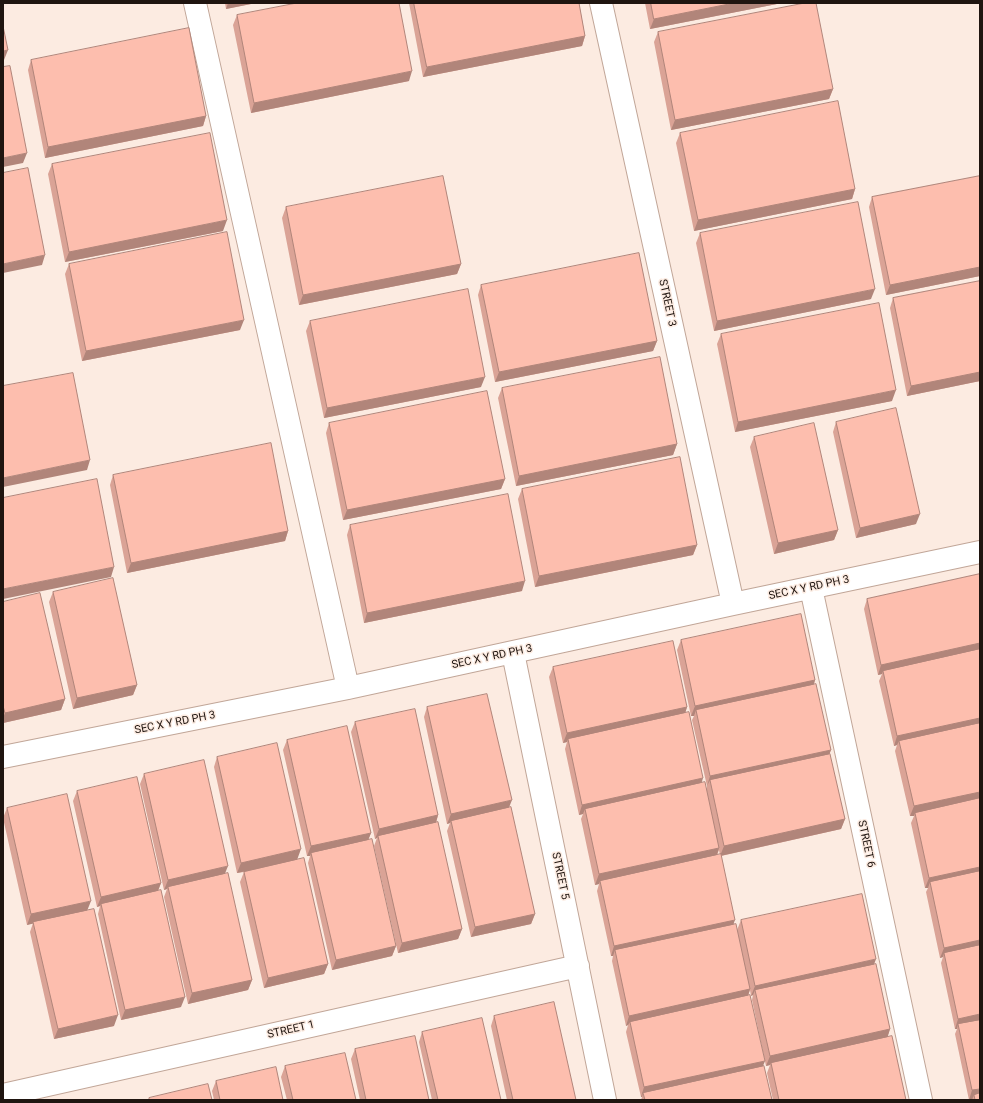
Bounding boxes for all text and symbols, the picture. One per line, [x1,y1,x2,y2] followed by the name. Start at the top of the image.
[656,278,678,328] street label: STREET 3
[767,573,851,603] street label: SEC X Y RD PH 3
[450,642,534,672] street label: SEC X Y RD PH 3
[133,709,217,737] street label: SEC X Y RD PH 3
[855,819,877,869] street label: STREET 6
[549,851,571,901] street label: STREET 5
[266,1018,316,1042] street label: STREET 1

